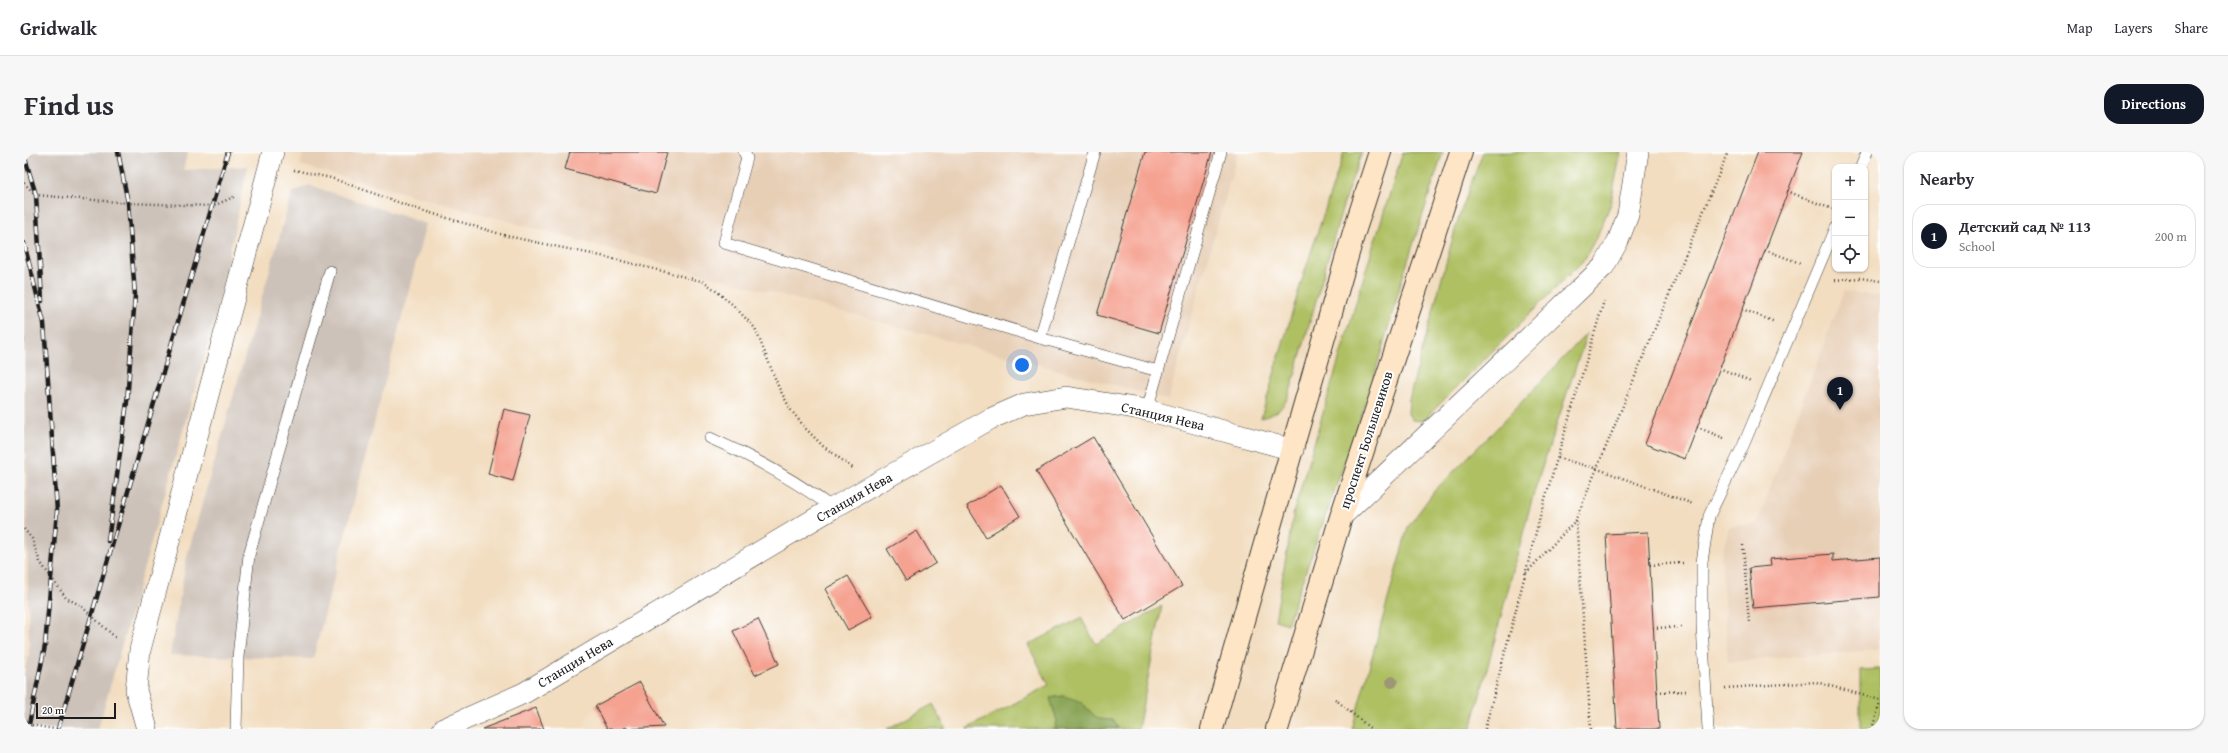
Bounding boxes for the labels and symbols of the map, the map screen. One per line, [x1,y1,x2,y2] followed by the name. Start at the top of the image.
[1012,355,1032,375] your location
[1334,369,1398,511] street label: проспект Большевиков
[1827,377,1853,410] pin: 1
[1119,397,1207,435] street label: Станция Нева
[812,467,896,527] street label: Станция Нева
[533,631,617,692] street label: Станция Нева
[36,701,116,720] scale bar

